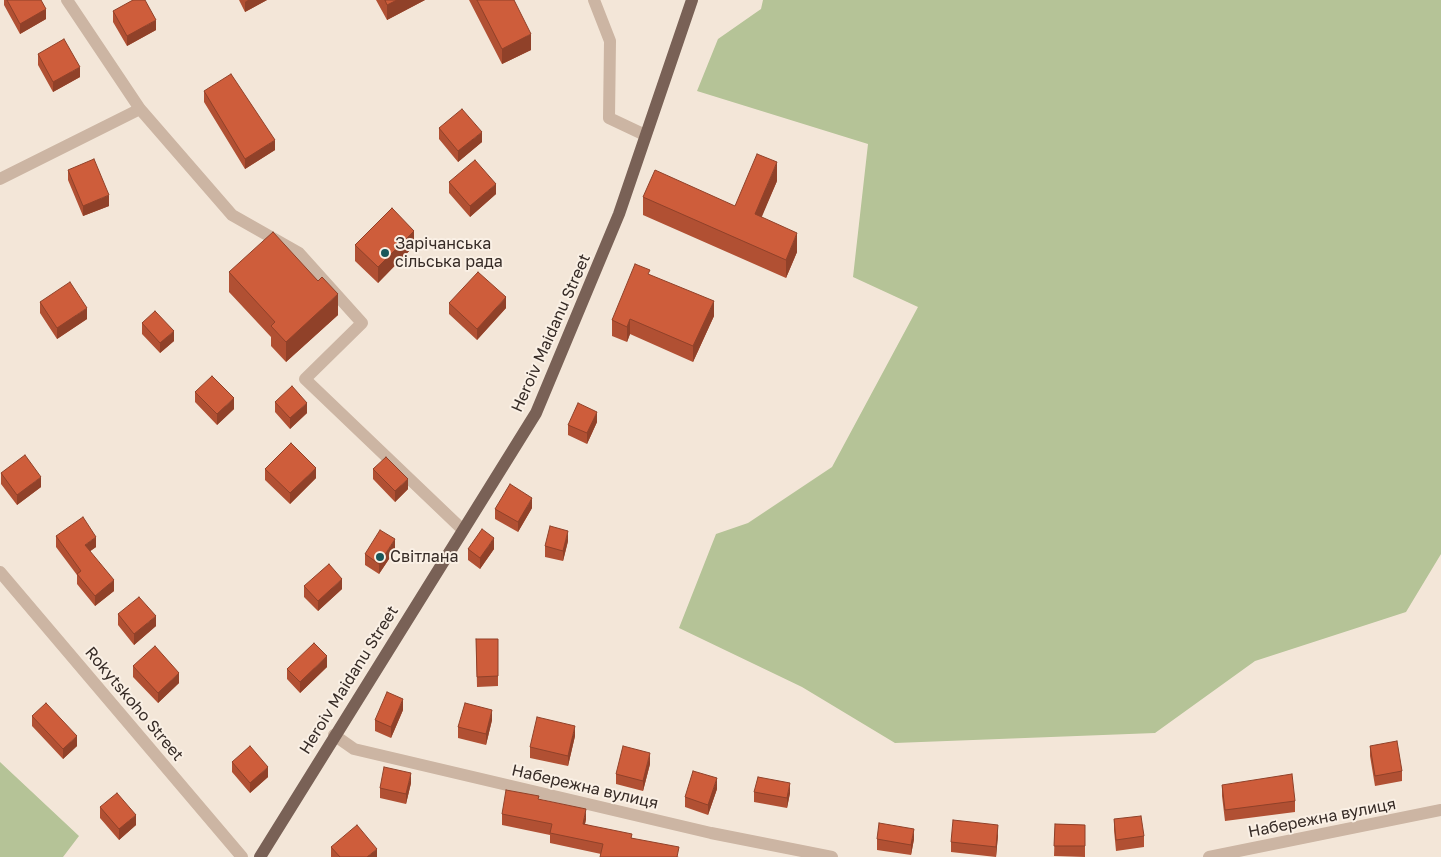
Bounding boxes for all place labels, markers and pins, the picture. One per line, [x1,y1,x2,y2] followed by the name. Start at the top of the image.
[395,234,503,272] place label: Зарічанська сільська рада
[379,247,391,259] marker: Зарічанська сільська рада
[390,547,459,567] place label: Світлана
[374,551,386,563] marker: Світлана

